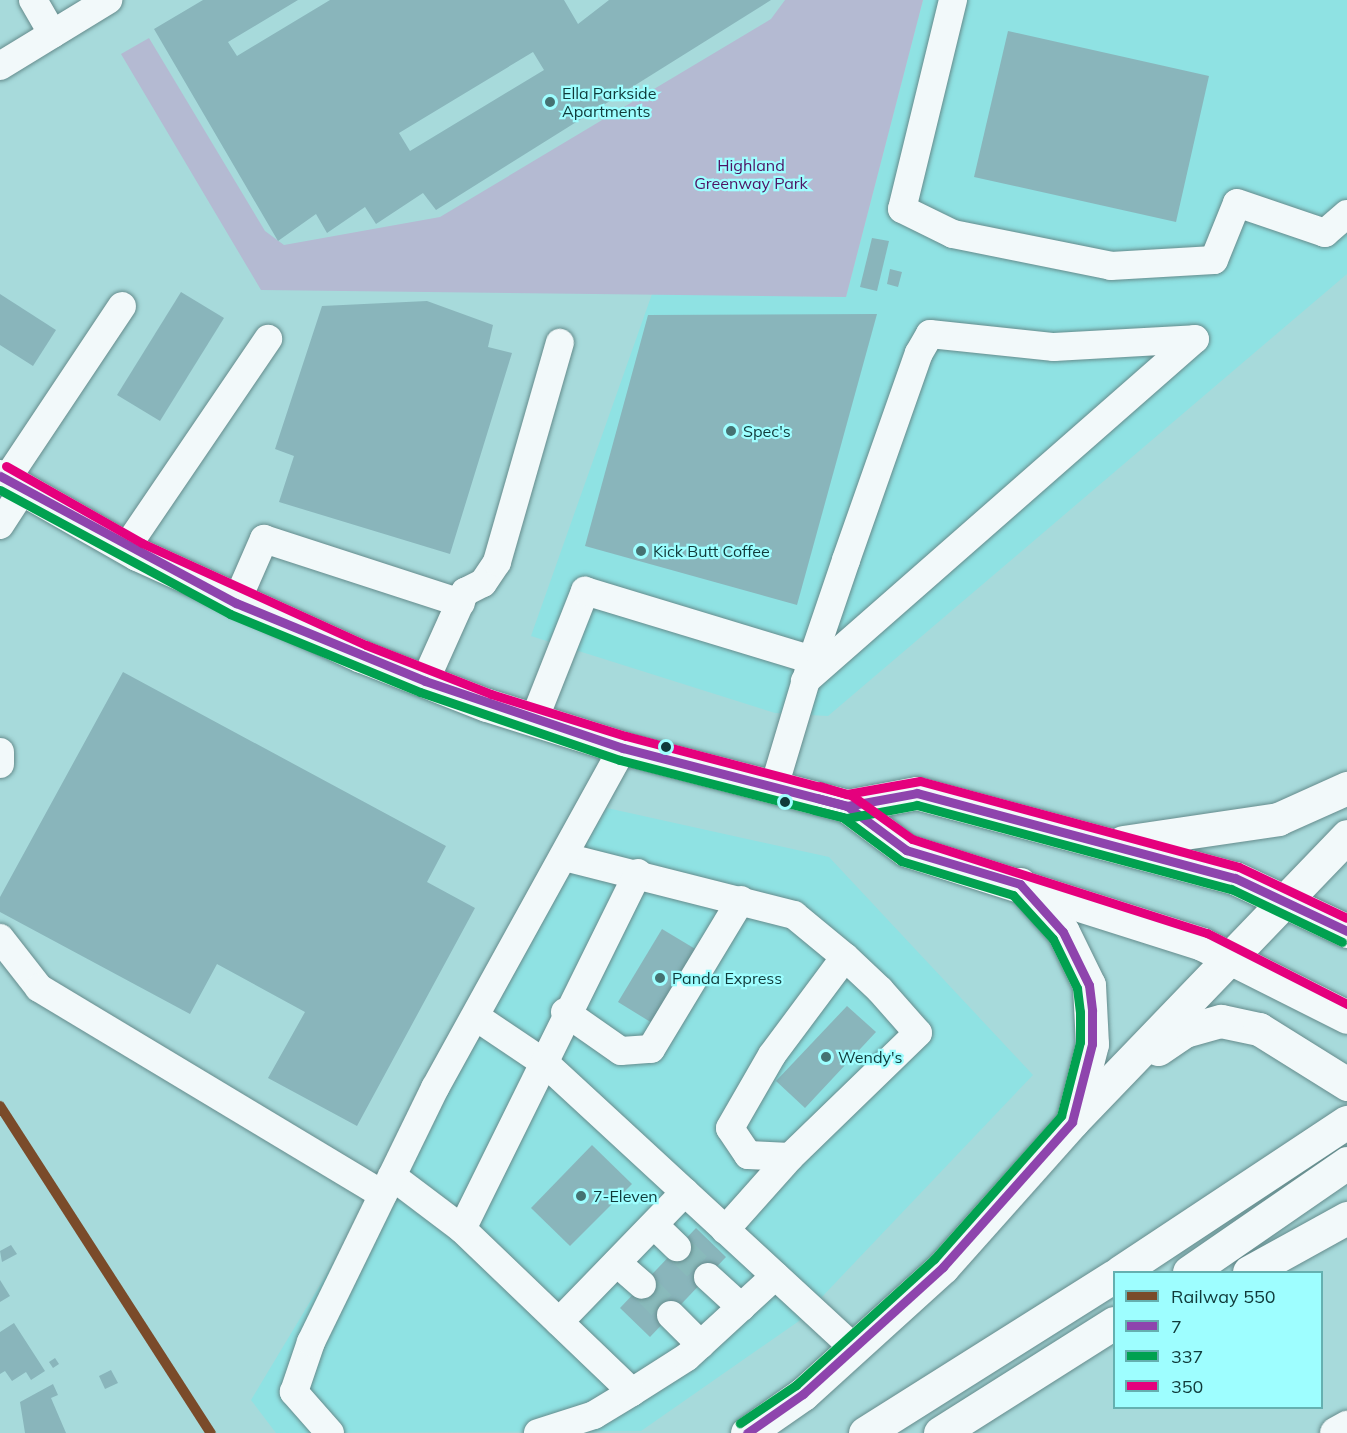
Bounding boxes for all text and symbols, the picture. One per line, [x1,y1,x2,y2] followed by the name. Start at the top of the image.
[562,83,656,121] place label: Ella Parkside Apartments
[543,95,557,109] marker: Ella Parkside Apartments
[694,155,808,193] park label: Highland Greenway Park
[743,421,791,441] place label: Spec's
[724,424,738,438] marker: Spec's
[653,541,770,561] place label: Kick Butt Coffee
[634,544,648,558] marker: Kick Butt Coffee
[660,741,672,753] unlabelled marker
[779,796,791,808] unlabelled marker
[672,968,782,988] place label: Panda Express
[653,971,667,985] marker: Panda Express
[838,1047,902,1067] place label: Wendy's
[819,1050,833,1064] marker: Wendy's
[593,1186,658,1206] place label: 7-Eleven
[574,1189,588,1203] marker: 7-Eleven
[1113,1271,1323,1409] legend
[1171,1285,1276,1308] text: Railway 550
[1171,1315,1182,1338] text: 7
[1171,1345,1203,1368] text: 337
[1171,1375,1203,1398] text: 350

